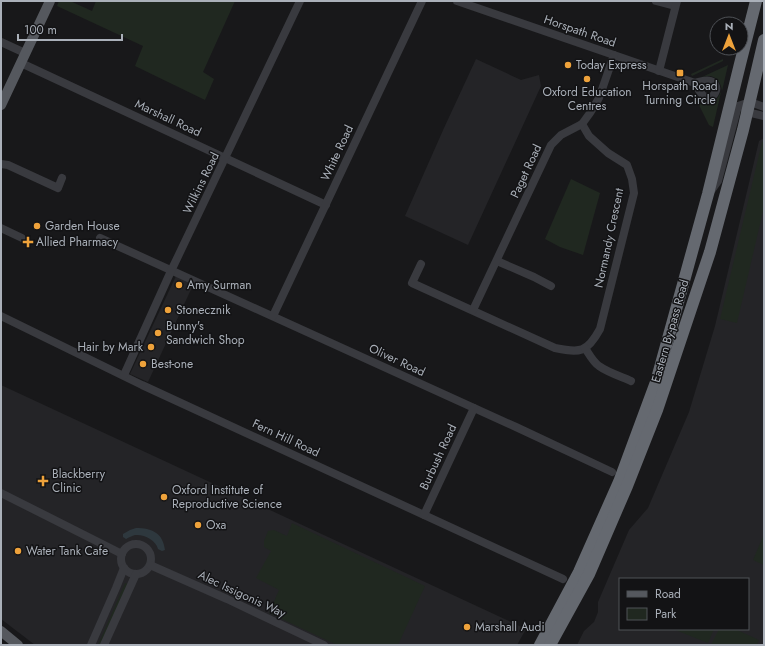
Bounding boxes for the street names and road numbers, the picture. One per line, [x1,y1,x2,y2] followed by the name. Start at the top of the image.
[541,10,619,52] street label: Horspath Road
[132,95,204,141] street label: Marshall Road
[316,122,358,184] street label: White Road
[506,141,546,201] street label: Paget Road
[178,149,224,217] street label: Wilkins Road
[590,186,628,289] street label: Normandy Crescent
[647,277,693,385] street label: Eastern By-pass Road
[366,339,428,381] street label: Oliver Road
[249,415,323,461] street label: Fern Hill Road
[415,421,461,493] street label: Burbush Road
[195,566,289,623] street label: Alec Issigonis Way

